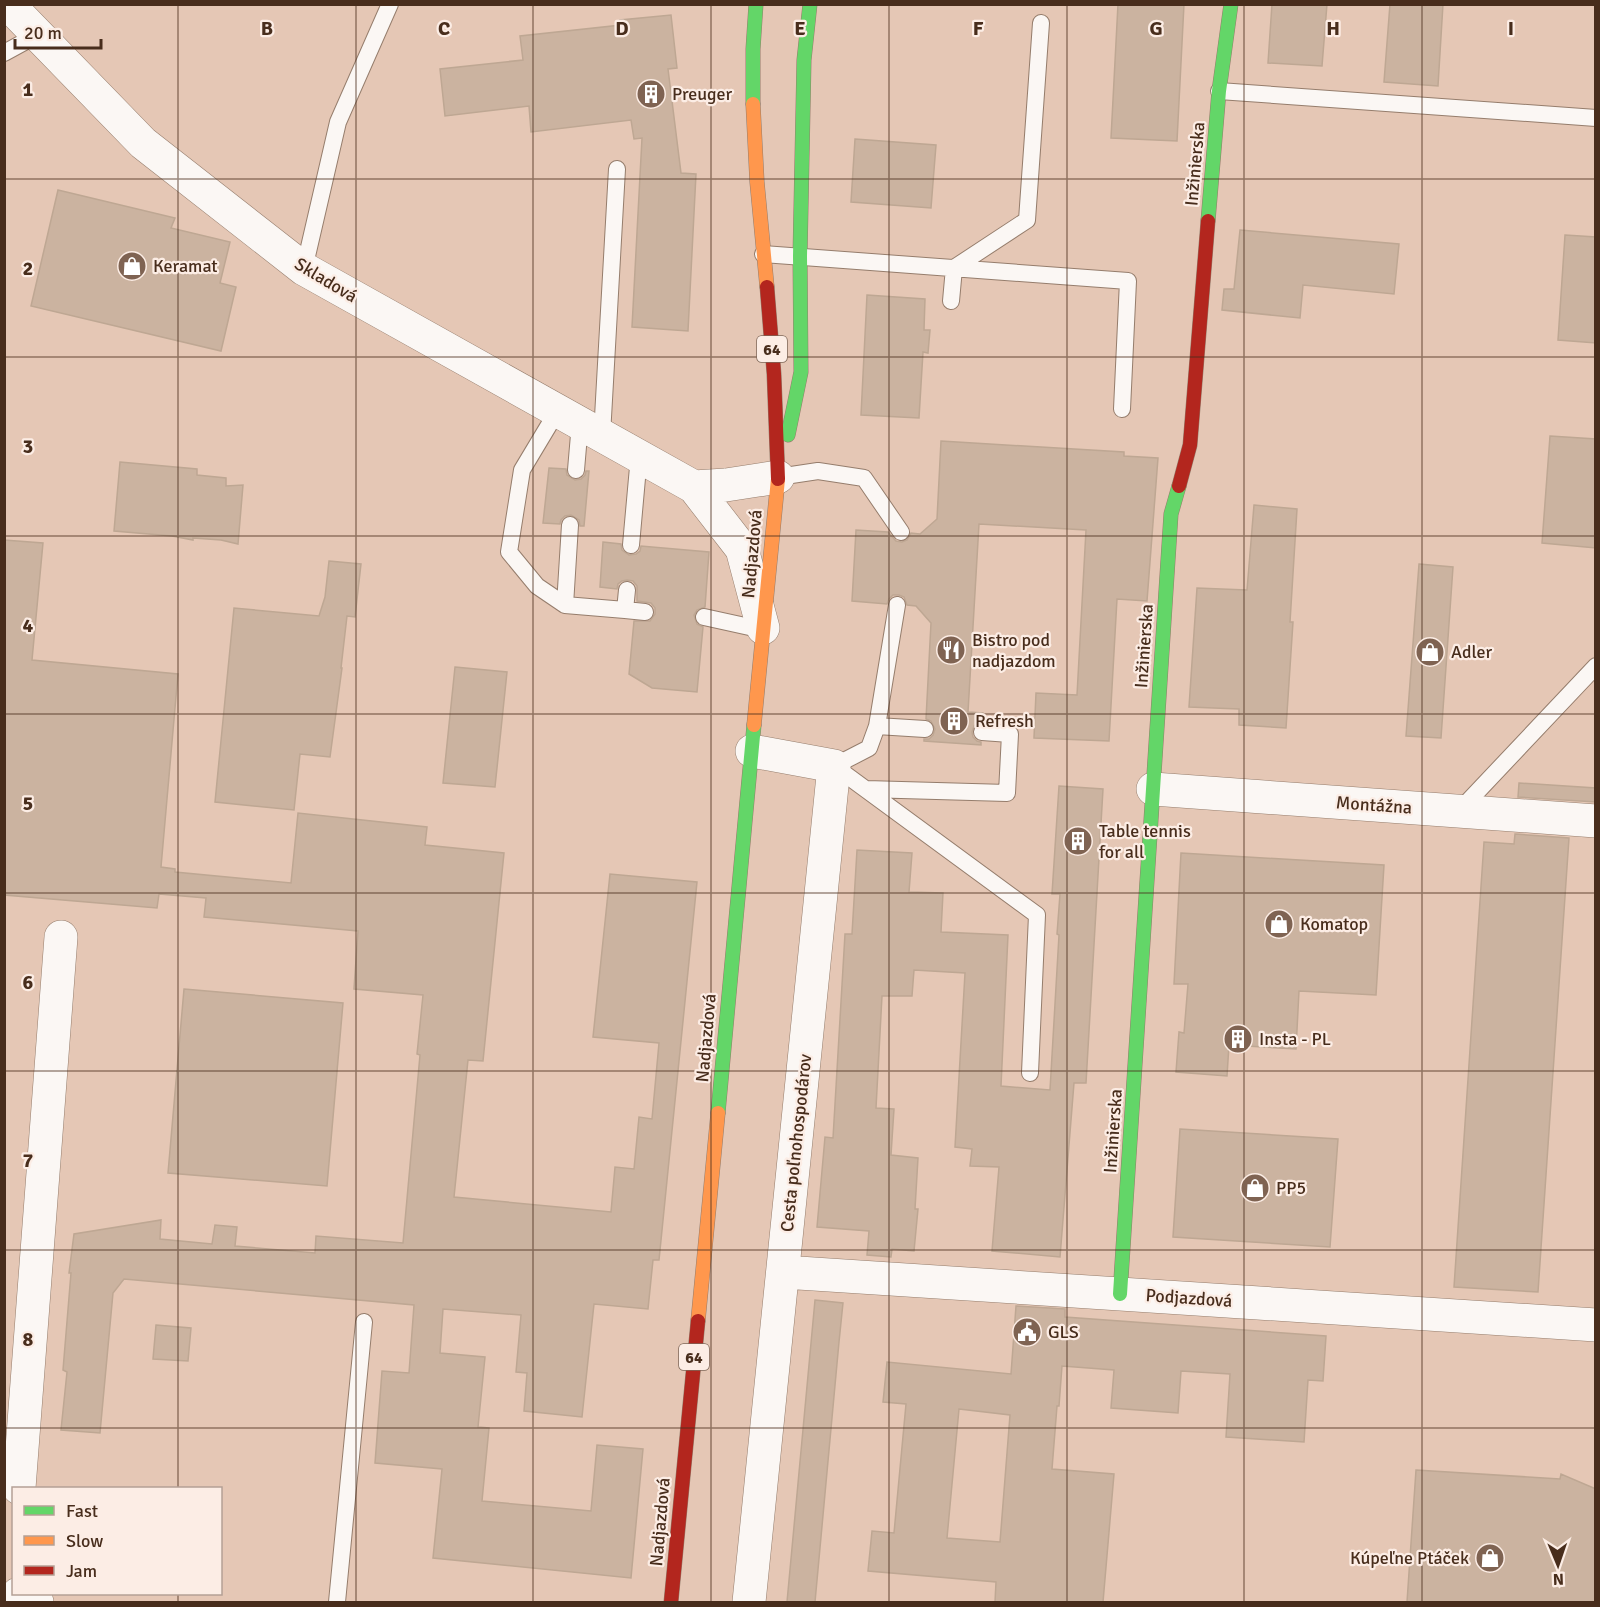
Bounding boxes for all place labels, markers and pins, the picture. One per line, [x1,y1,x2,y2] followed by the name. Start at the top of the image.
[635,78,667,110] building icon: Preuger
[672,83,733,105] place label: Preuger
[116,250,148,282] shop icon: Keramat
[153,255,218,277] place label: Keramat
[972,629,1056,672] place label: Bistro pod nadjazdom
[935,634,967,666] restaurant icon: Bistro pod nadjazdom
[1414,636,1446,668] shop icon: Adler
[1451,641,1493,663] place label: Adler
[938,705,970,737] building icon: Refresh
[975,710,1034,732] place label: Refresh
[1099,820,1191,863] place label: Table tennis for all
[1062,825,1094,857] building icon: Table tennis for all
[1263,908,1295,940] shop icon: Komatop
[1300,913,1368,935] place label: Komatop
[1222,1023,1254,1055] building icon: Insta - PL
[1259,1028,1331,1050] place label: Insta - PL
[1239,1172,1271,1204] shop icon: PP5
[1276,1177,1306,1199] place label: PP5
[1011,1316,1043,1348] public building icon: GLS
[1048,1321,1079,1343] place label: GLS
[1474,1542,1506,1574] shop icon: Kúpeľne Ptáček
[1350,1547,1469,1569] place label: Kúpeľne Ptáček

